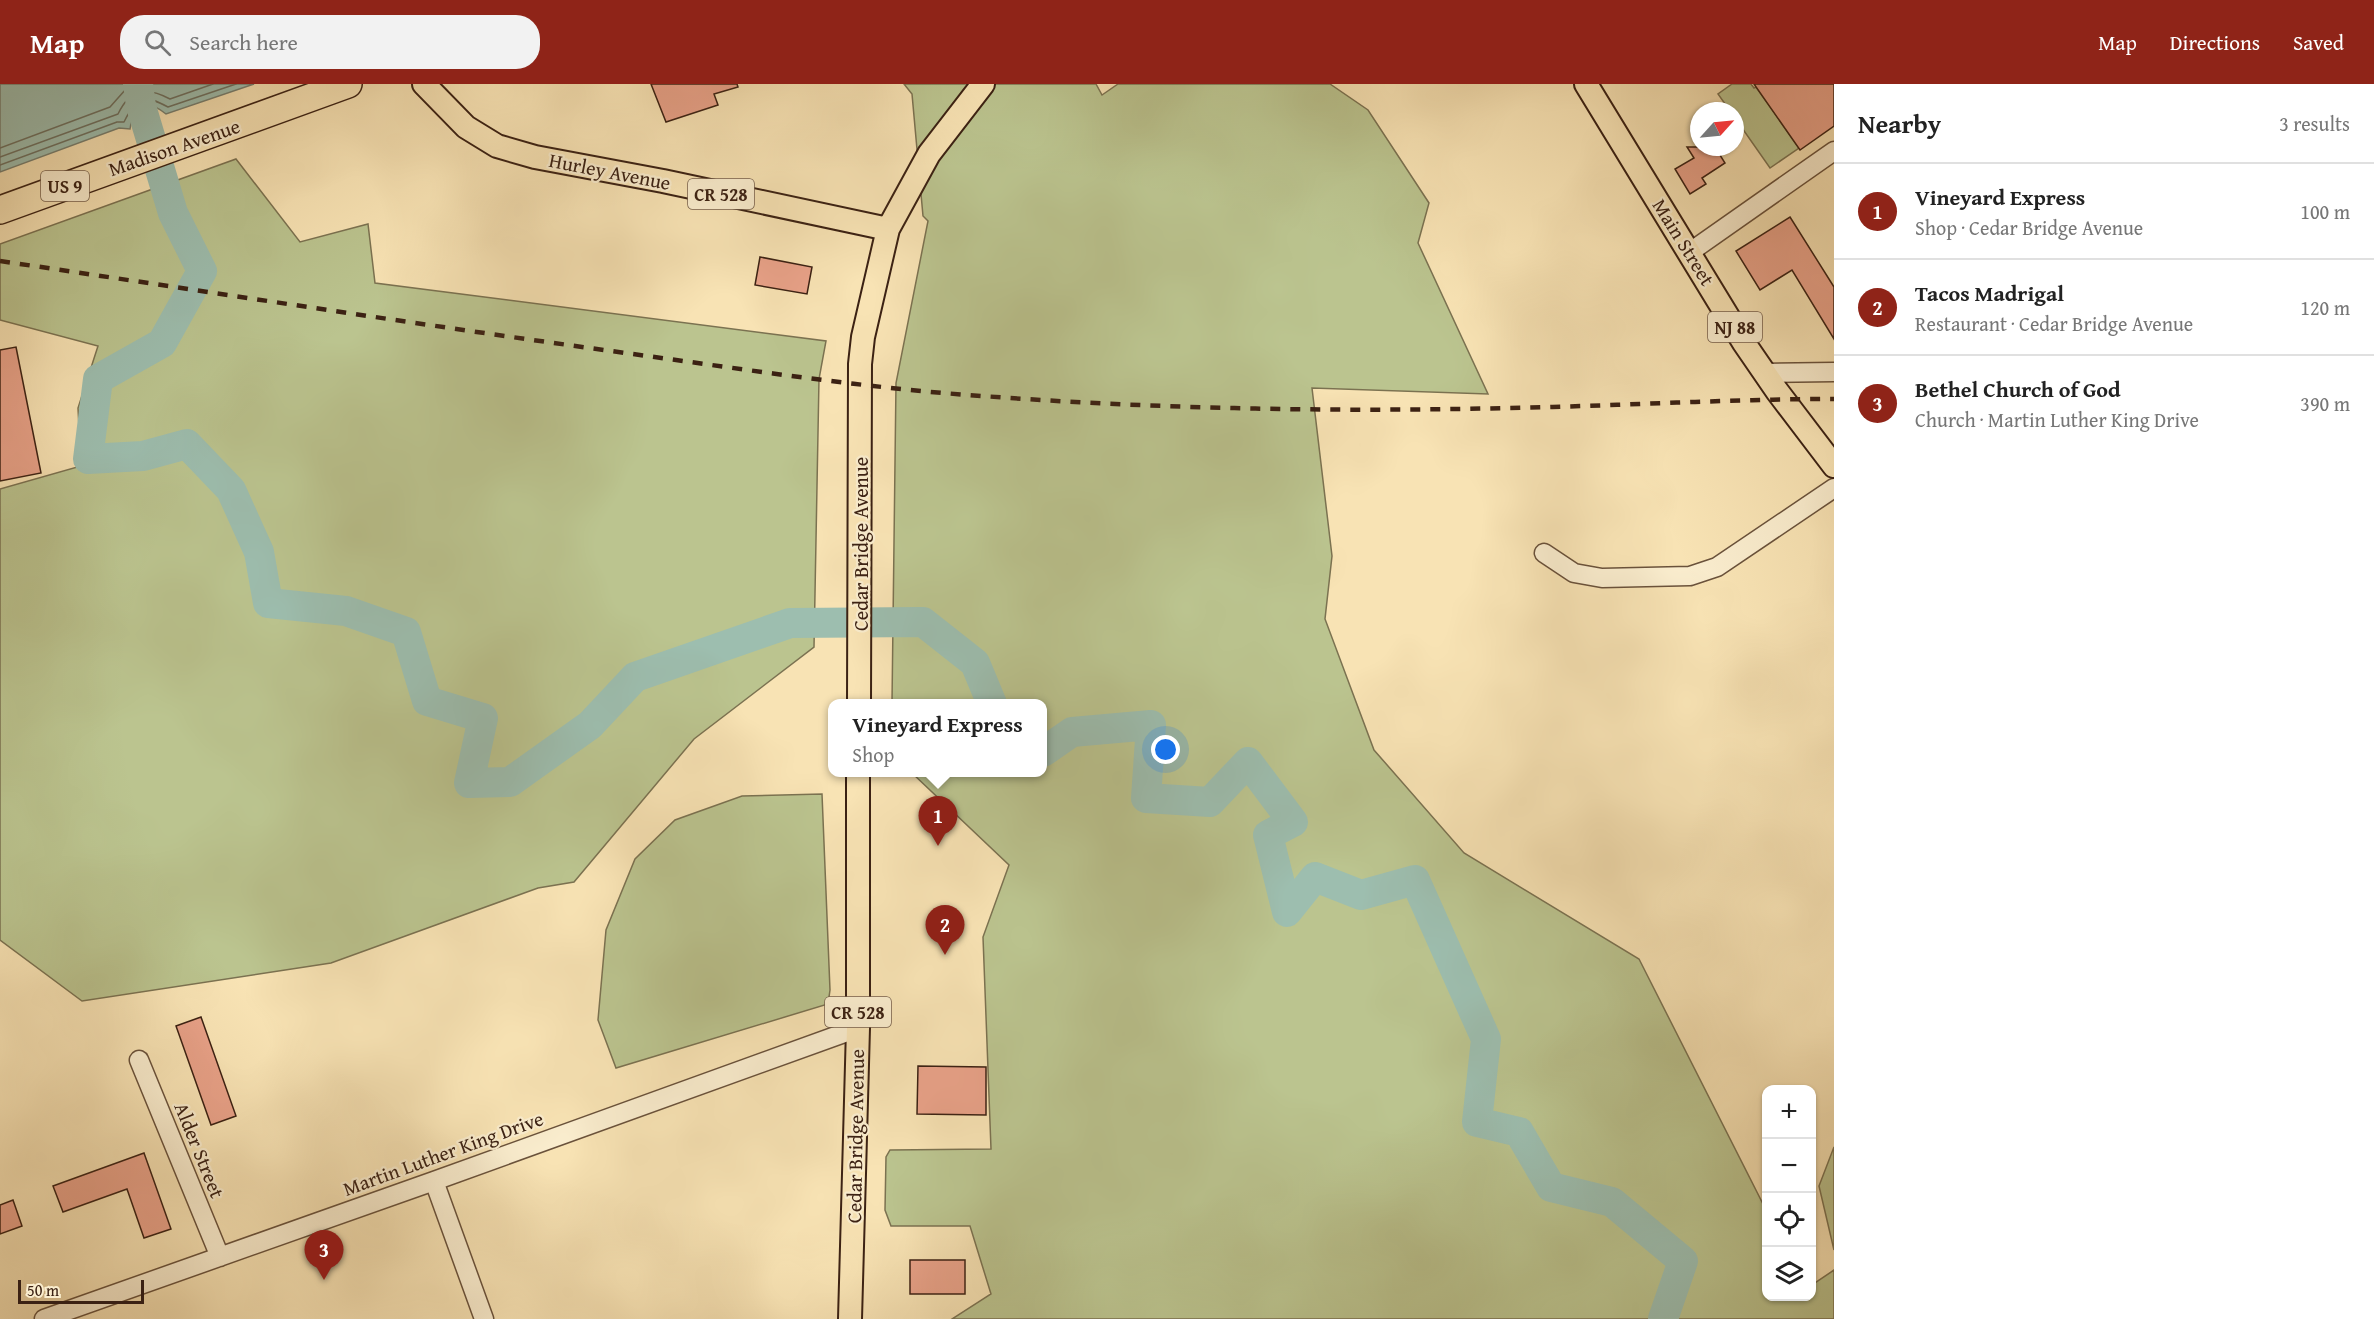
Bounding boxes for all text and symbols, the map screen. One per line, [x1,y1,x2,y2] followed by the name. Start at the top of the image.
[120,15,540,69] search box
[30,22,84,63] text: Map
[141,26,174,59] icon: search
[189,26,298,58] text: Search here
[2098,27,2137,58] text: Map
[2170,27,2260,58] text: Directions
[2293,27,2344,58] text: Saved
[1690,102,1744,156] north arrow
[1858,104,1941,143] text: Nearby
[2279,109,2350,138] text: 3 results
[104,111,244,183] street label: Madison Avenue
[547,145,673,197] street label: Hurley Avenue
[41,171,89,201] road number: US 9
[688,179,754,209] road number: CR 528
[1915,181,2085,213] text: Vineyard Express
[1646,193,1722,291] street label: Main Street
[1872,197,1883,226] text: 1
[2300,197,2350,226] text: 100 m
[1915,213,2143,242] text: Shop · Cedar Bridge Avenue
[1915,277,2064,309] text: Tacos Madrigal
[1872,293,1883,322] text: 2
[2300,293,2350,322] text: 120 m
[1915,309,2193,338] text: Restaurant · Cedar Bridge Avenue
[1708,312,1762,342] road number: NJ 88
[1915,373,2121,405] text: Bethel Church of God
[1872,389,1883,418] text: 3
[2300,389,2350,418] text: 390 m
[1915,405,2199,434] text: Church · Martin Luther King Drive
[846,457,875,631] street label: Cedar Bridge Avenue
[828,699,1047,777] popup
[852,708,1023,740] text: Vineyard Express
[1151,735,1180,764] your location
[852,740,894,769] text: Shop
[918,796,958,846] pin: 1
[926,906,964,955] pin: 2
[825,997,891,1027] road number: CR 528
[839,1049,871,1223] street label: Cedar Bridge Avenue
[1762,1085,1816,1301] map controls
[1762,1085,1816,1139] button: +
[168,1098,232,1202] street label: Alder Street
[339,1103,547,1203] street label: Martin Luther King Drive
[1762,1139,1816,1193] button: −
[1762,1193,1816,1247] button: locate
[304,1230,344,1280] pin: 3
[1762,1247,1816,1301] button: layers
[18,1277,144,1304] scale bar
[27,1278,59,1302] text: 50 m

